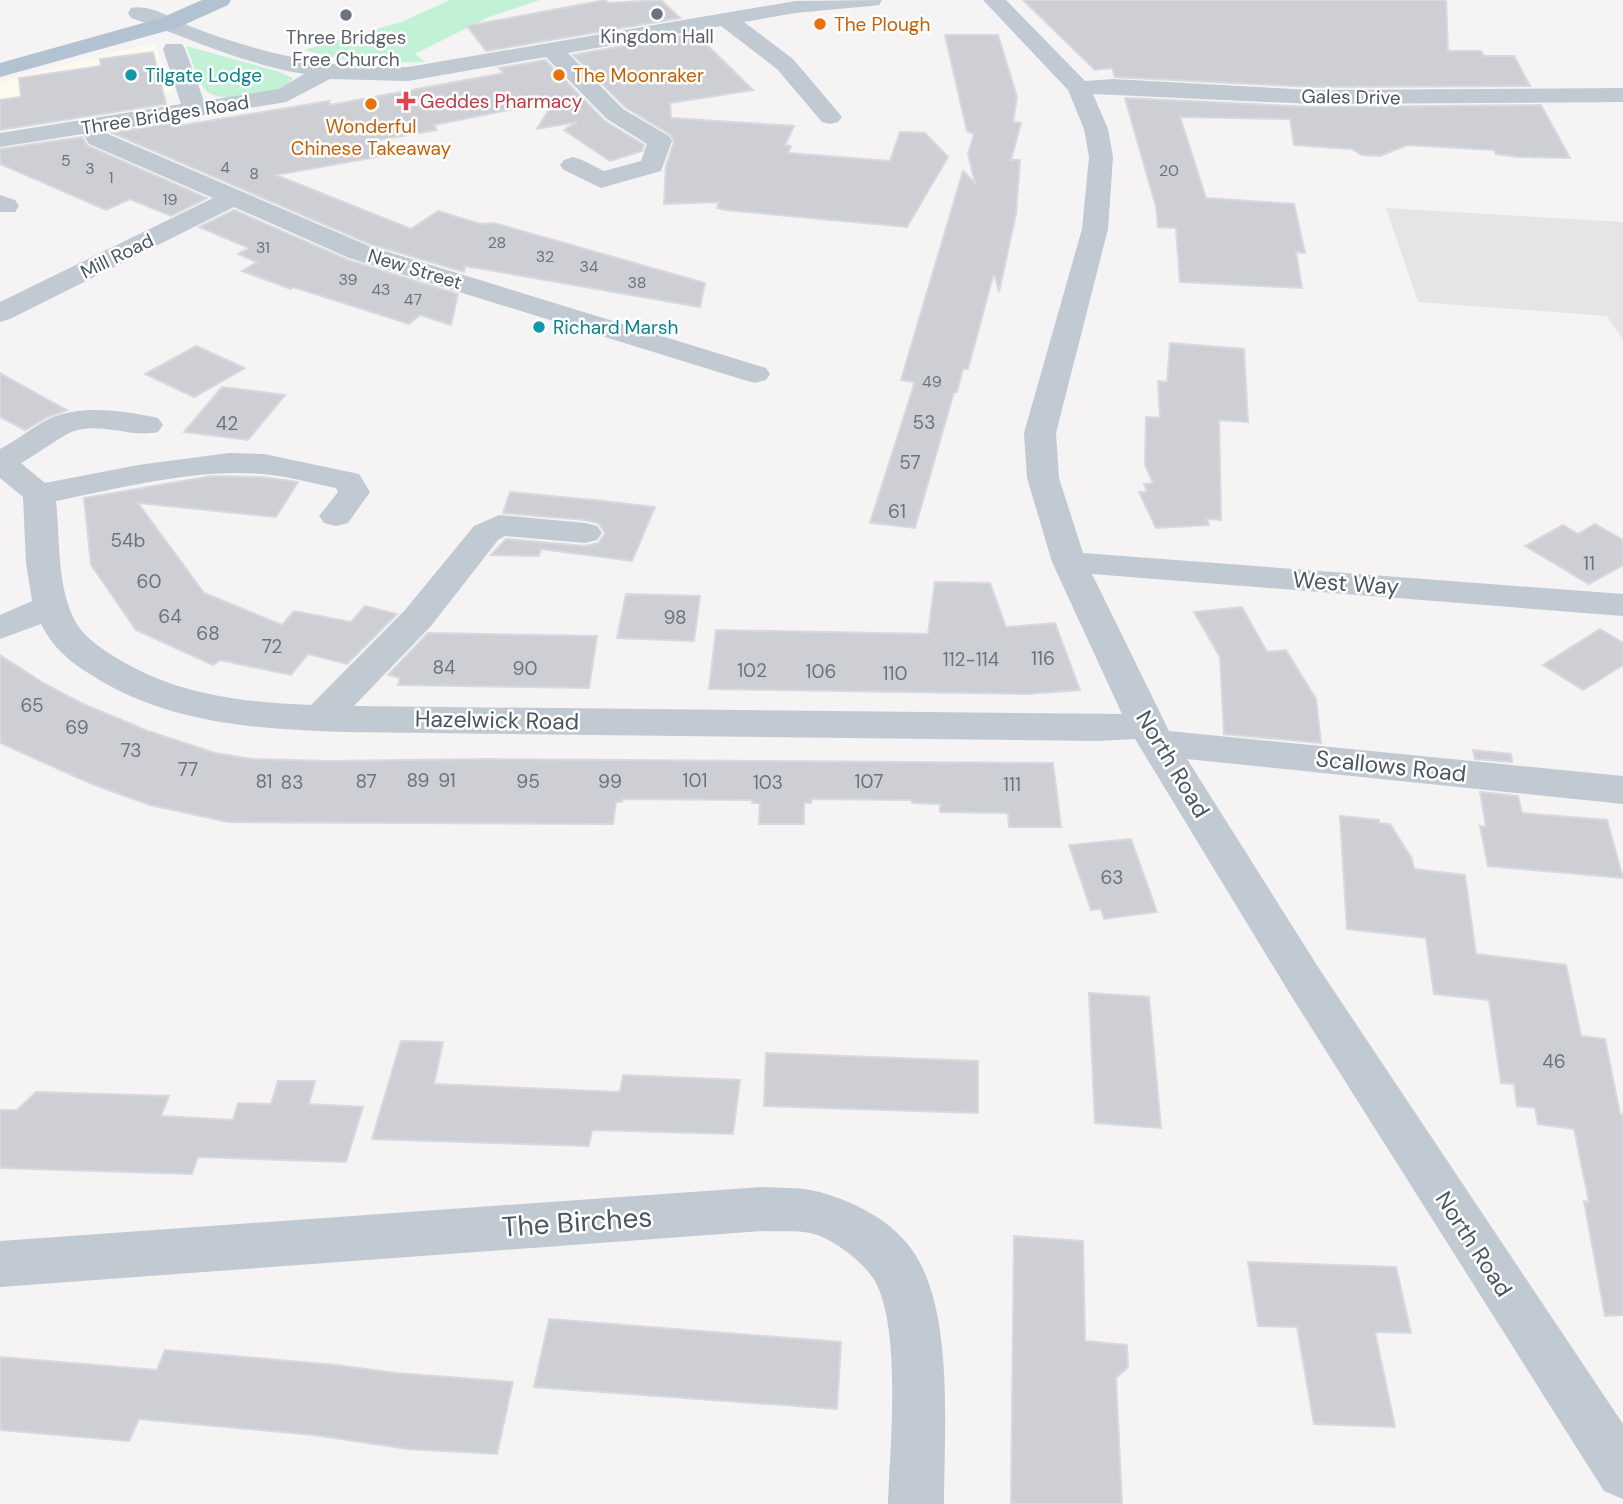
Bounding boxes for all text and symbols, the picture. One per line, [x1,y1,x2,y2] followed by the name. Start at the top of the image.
[649,6,665,22] marker: Kingdom Hall
[338,7,354,23] marker: Three Bridges Free Church
[834,12,930,37] place label: The Plough
[812,16,828,32] marker: The Plough
[600,24,714,49] place label: Kingdom Hall
[286,25,406,72] place label: Three Bridges Free Church
[145,63,262,88] place label: Tilgate Lodge
[573,63,704,88] place label: The Moonraker
[123,67,139,83] marker: Tilgate Lodge
[551,67,567,83] marker: The Moonraker
[1301,84,1401,110] street label: Gales Drive
[79,89,251,141] street label: Three Bridges Road
[420,89,583,114] place label: Geddes Pharmacy
[398,93,414,109] marker: Geddes Pharmacy
[363,96,379,112] marker: Wonderful Chinese Takeaway
[291,114,452,161] place label: Wonderful Chinese Takeaway
[61,150,71,171] house number: 5
[220,157,230,178] house number: 4
[85,158,95,179] house number: 3
[1159,160,1179,181] house number: 20
[249,163,259,184] house number: 8
[109,167,114,188] house number: 1
[162,189,178,210] house number: 19
[76,228,158,284] street label: Mill Road
[488,232,506,253] house number: 28
[256,237,270,258] house number: 31
[365,243,465,295] street label: New Street
[536,246,554,267] house number: 32
[579,256,599,277] house number: 34
[338,269,358,290] house number: 39
[627,272,647,293] house number: 38
[371,279,391,300] house number: 43
[404,289,422,310] house number: 47
[553,315,678,340] place label: Richard Marsh
[531,319,547,335] marker: Richard Marsh
[922,371,942,392] house number: 49
[913,410,935,435] house number: 53
[216,411,238,436] house number: 42
[899,450,921,475] house number: 57
[888,499,906,524] house number: 61
[110,528,146,553] house number: 54b
[1583,551,1595,576] house number: 11
[1292,564,1400,602] street label: West Way
[137,569,161,594] house number: 60
[158,604,182,629] house number: 64
[663,605,687,630] house number: 98
[196,621,220,646] house number: 68
[262,634,282,659] house number: 72
[1031,646,1055,671] house number: 116
[943,647,999,672] house number: 112-114
[432,655,456,680] house number: 84
[513,656,537,681] house number: 90
[737,658,767,683] house number: 102
[806,659,836,684] house number: 106
[883,661,907,686] house number: 110
[20,693,44,718] house number: 65
[415,704,579,736] street label: Hazelwick Road
[1129,705,1217,823] street label: North Road
[65,715,89,740] house number: 69
[121,738,141,763] house number: 73
[1314,743,1468,789] street label: Scallows Road
[178,757,198,782] house number: 77
[407,768,429,793] house number: 89
[438,768,456,793] house number: 91
[683,768,707,793] house number: 101
[255,769,273,794] house number: 81
[355,769,377,794] house number: 87
[516,769,540,794] house number: 95
[598,769,622,794] house number: 99
[855,769,883,794] house number: 107
[281,770,303,795] house number: 83
[753,770,783,795] house number: 103
[1003,772,1021,797] house number: 111
[1100,865,1124,890] house number: 63
[1542,1049,1566,1074] house number: 46
[1429,1186,1519,1302] street label: North Road
[501,1198,653,1246] street label: The Birches

